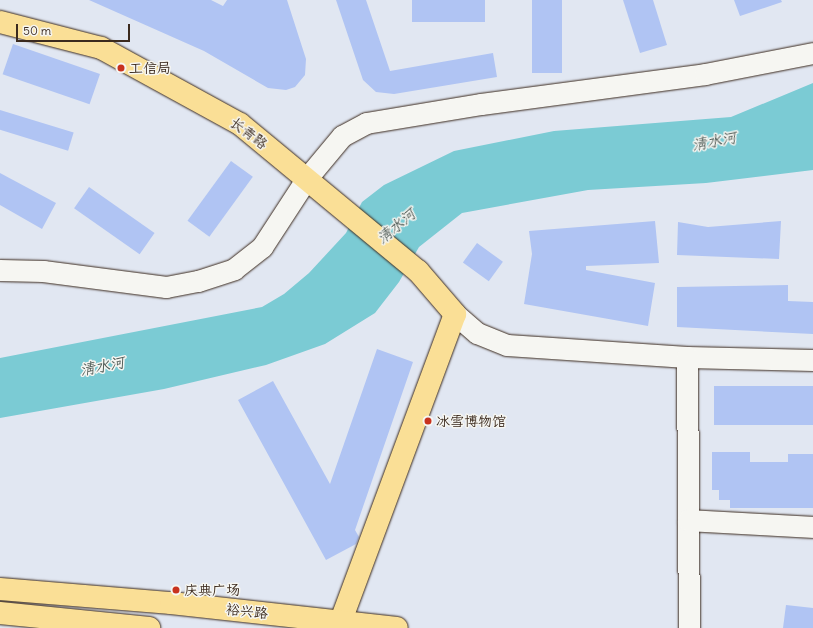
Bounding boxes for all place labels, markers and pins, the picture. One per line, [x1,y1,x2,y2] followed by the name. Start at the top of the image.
[129,60,171,76] place label: 工信局
[116,63,126,73] marker: 工信局
[436,413,506,429] place label: 冰雪博物馆
[423,416,433,426] marker: 冰雪博物馆
[184,582,240,598] place label: 庆典广场
[171,585,181,595] marker: 庆典广场

